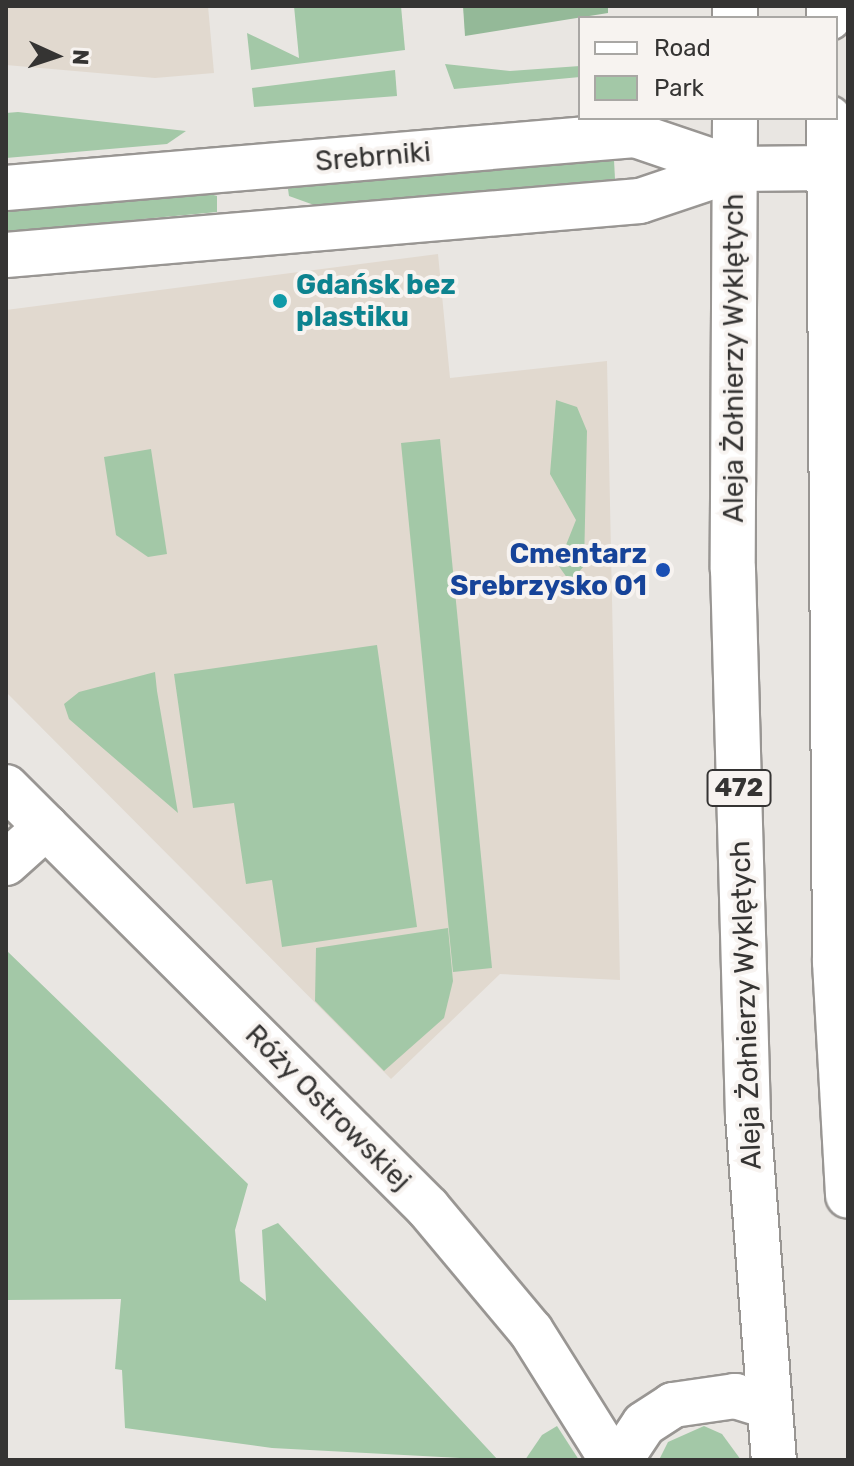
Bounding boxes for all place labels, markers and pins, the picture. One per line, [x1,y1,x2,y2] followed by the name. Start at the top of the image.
[296,268,456,334] place label: Gdańsk bez plastiku
[271,292,289,310] marker: Gdańsk bez plastiku
[450,537,647,603] place label: Cmentarz Srebrzysko 01
[654,561,672,579] marker: Cmentarz Srebrzysko 01

